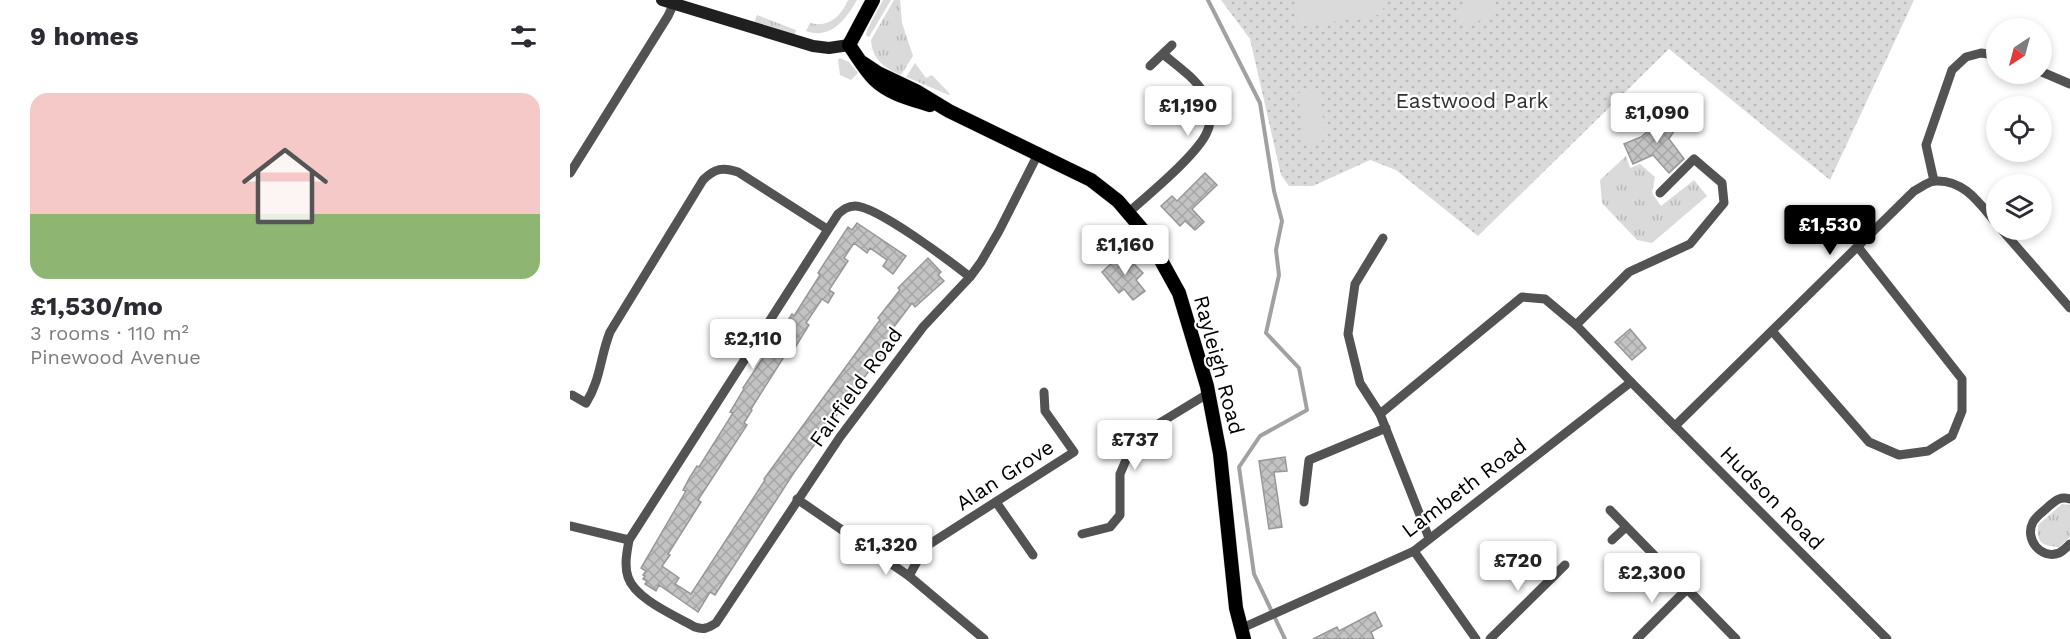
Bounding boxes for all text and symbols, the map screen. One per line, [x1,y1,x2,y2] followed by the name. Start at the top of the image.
[1986,18,2052,84] north arrow
[1986,18,2052,240] map controls
[507,20,540,53] icon: filters
[30,21,139,51] text: 9 homes
[1139,86,1237,137] pin: £1,190
[1395,88,1549,113] park label: Eastwood Park
[1159,93,1217,117] text: £1,190
[1608,93,1706,144] pin: £1,090
[1986,96,2052,162] button: locate
[1625,100,1689,124] text: £1,090
[231,132,339,240] icon: home
[1986,174,2052,240] button: layers
[1781,205,1879,256] pin: £1,530
[1798,212,1862,236] text: £1,530
[1076,225,1174,276] pin: £1,160
[1096,232,1154,256] text: £1,160
[30,291,163,321] text: £1,530/mo
[1189,293,1250,437] street label: Rayleigh Road
[704,319,802,370] pin: £2,110
[30,321,189,345] text: 3 rooms · 110 m²
[804,322,907,451] street label: Fairfield Road
[724,326,782,350] text: £2,110
[30,345,201,369] text: Pinewood Avenue
[1099,420,1171,471] pin: £737
[1111,427,1159,451] text: £737
[1396,433,1531,543] street label: Lambeth Road
[951,434,1058,515] street label: Alan Grove
[1715,441,1829,555] street label: Hudson Road
[837,525,935,576] pin: £1,320
[854,532,918,556] text: £1,320
[1482,541,1554,592] pin: £720
[1494,548,1542,572] text: £720
[1603,553,1701,604] pin: £2,300
[1618,560,1686,584] text: £2,300

